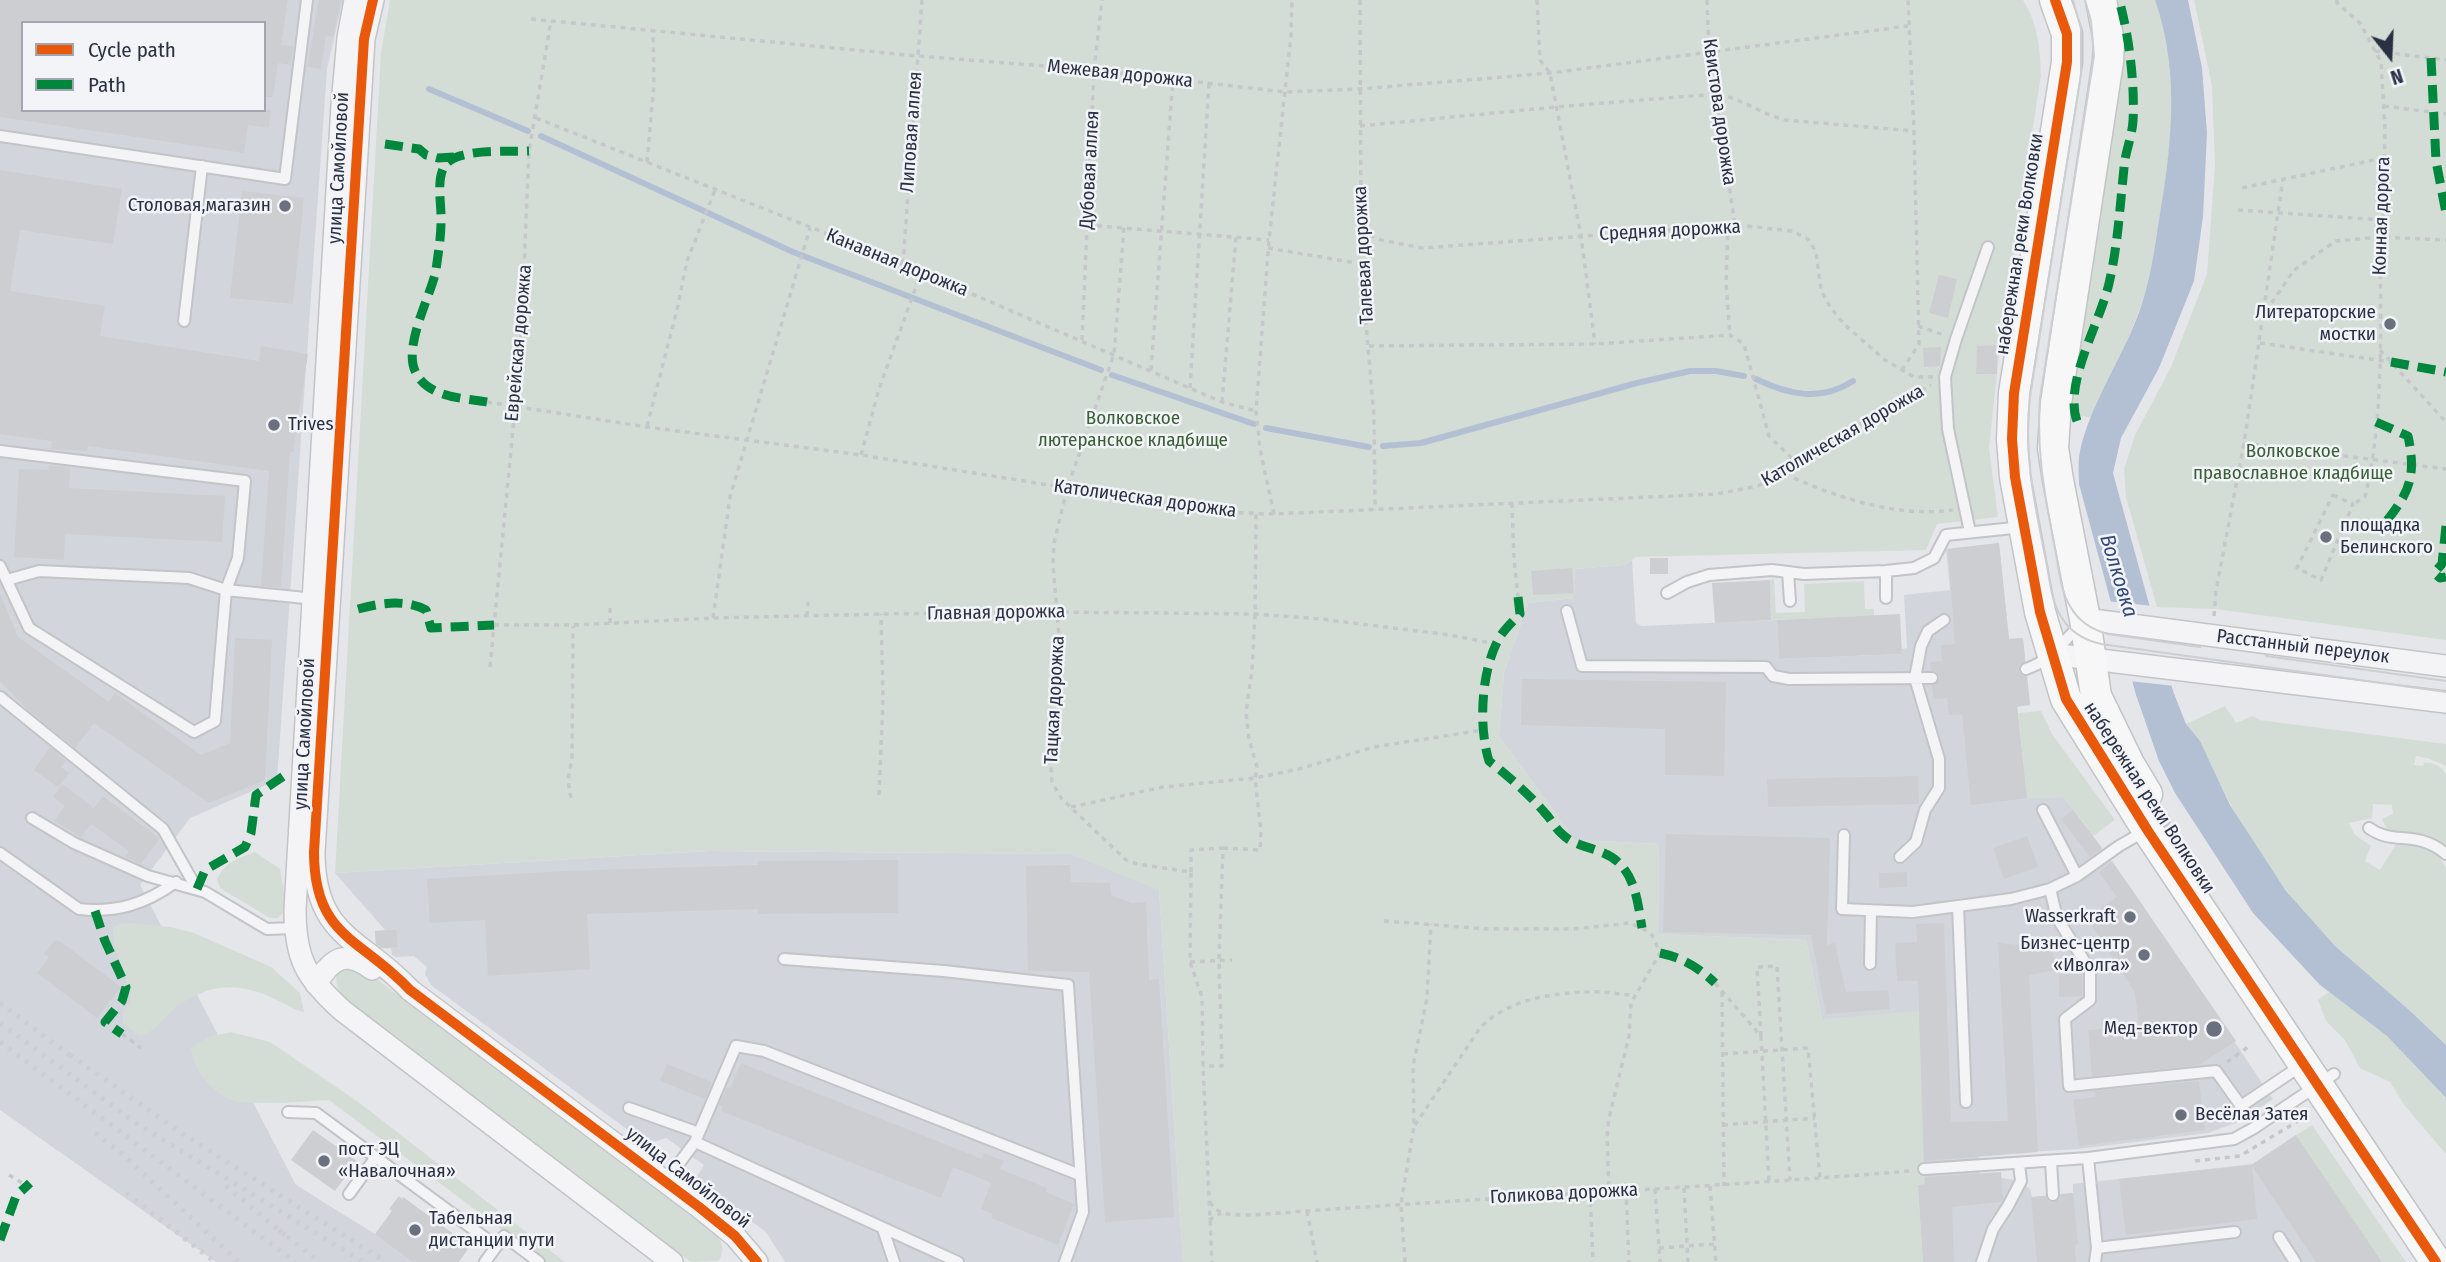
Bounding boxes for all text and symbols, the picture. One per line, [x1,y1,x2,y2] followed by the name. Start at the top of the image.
[21,21,266,112] legend
[2355,21,2425,91] north arrow
[88,37,176,63] text: Cycle path
[1697,37,1741,187] street label: Квистова дорожка
[1046,55,1194,93] street label: Межевая дорожка
[2388,64,2406,89] text: N
[896,71,928,193] street label: Липовая аллея
[88,72,126,98] text: Path
[324,91,354,245] street label: улица Самойловой
[1076,110,1104,230] street label: Дубовая аллея
[1991,132,2049,356] street label: набережная реки Волковки
[2369,156,2395,276] street label: Конная дорога
[1349,185,1379,325] street label: Талевая дорожка
[128,195,271,217] place label: Столовая,магазин
[277,198,293,214] marker: Столовая,магазин
[1599,216,1741,246] street label: Средняя дорожка
[823,224,971,302] street label: Канавная дорожка
[501,264,537,422] street label: Еврейская дорожка
[2255,302,2376,346] place label: Литераторские мостки
[2382,316,2398,332] marker: Литераторские мостки
[1758,380,1928,492] street label: Католическая дорожка
[1038,408,1228,452] park label: Волковское лютеранское кладбище
[288,414,334,436] place label: Trives
[266,417,282,433] marker: Trives
[2193,441,2393,485] park label: Волковское православное кладбище
[1052,475,1238,523] street label: Католическая дорожка
[2340,515,2433,559] place label: площадка Белинского
[2318,529,2334,545] marker: площадка Белинского
[2093,532,2143,620] water label: Волковка
[927,600,1065,626] street label: Главная дорожка
[2215,625,2391,669] street label: Расстанный переулок
[1040,635,1070,765] street label: Тацкая дорожка
[290,657,320,811] street label: улица Самойловой
[2078,698,2220,898] street label: набережная реки Волковки
[2025,906,2116,928] place label: Wasserkraft
[2122,909,2138,925] marker: Wasserkraft
[2020,933,2130,977] place label: Бизнес-центр «Иволга»
[2136,947,2152,963] marker: Бизнес-центр «Иволга»
[2104,1018,2198,1040] place label: Мед-вектор
[2204,1019,2224,1039] marker: Мед-вектор
[2195,1104,2309,1126] place label: Весёлая Затея
[2173,1107,2189,1123] marker: Весёлая Затея
[621,1122,755,1234] street label: улица Самойловой
[338,1139,456,1183] place label: пост ЭЦ «Навалочная»
[316,1153,332,1169] marker: пост ЭЦ «Навалочная»
[1489,1179,1639,1209] street label: Голикова дорожка
[429,1208,555,1252] place label: Табельная дистанции пути
[407,1222,423,1238] marker: Табельная дистанции пути

